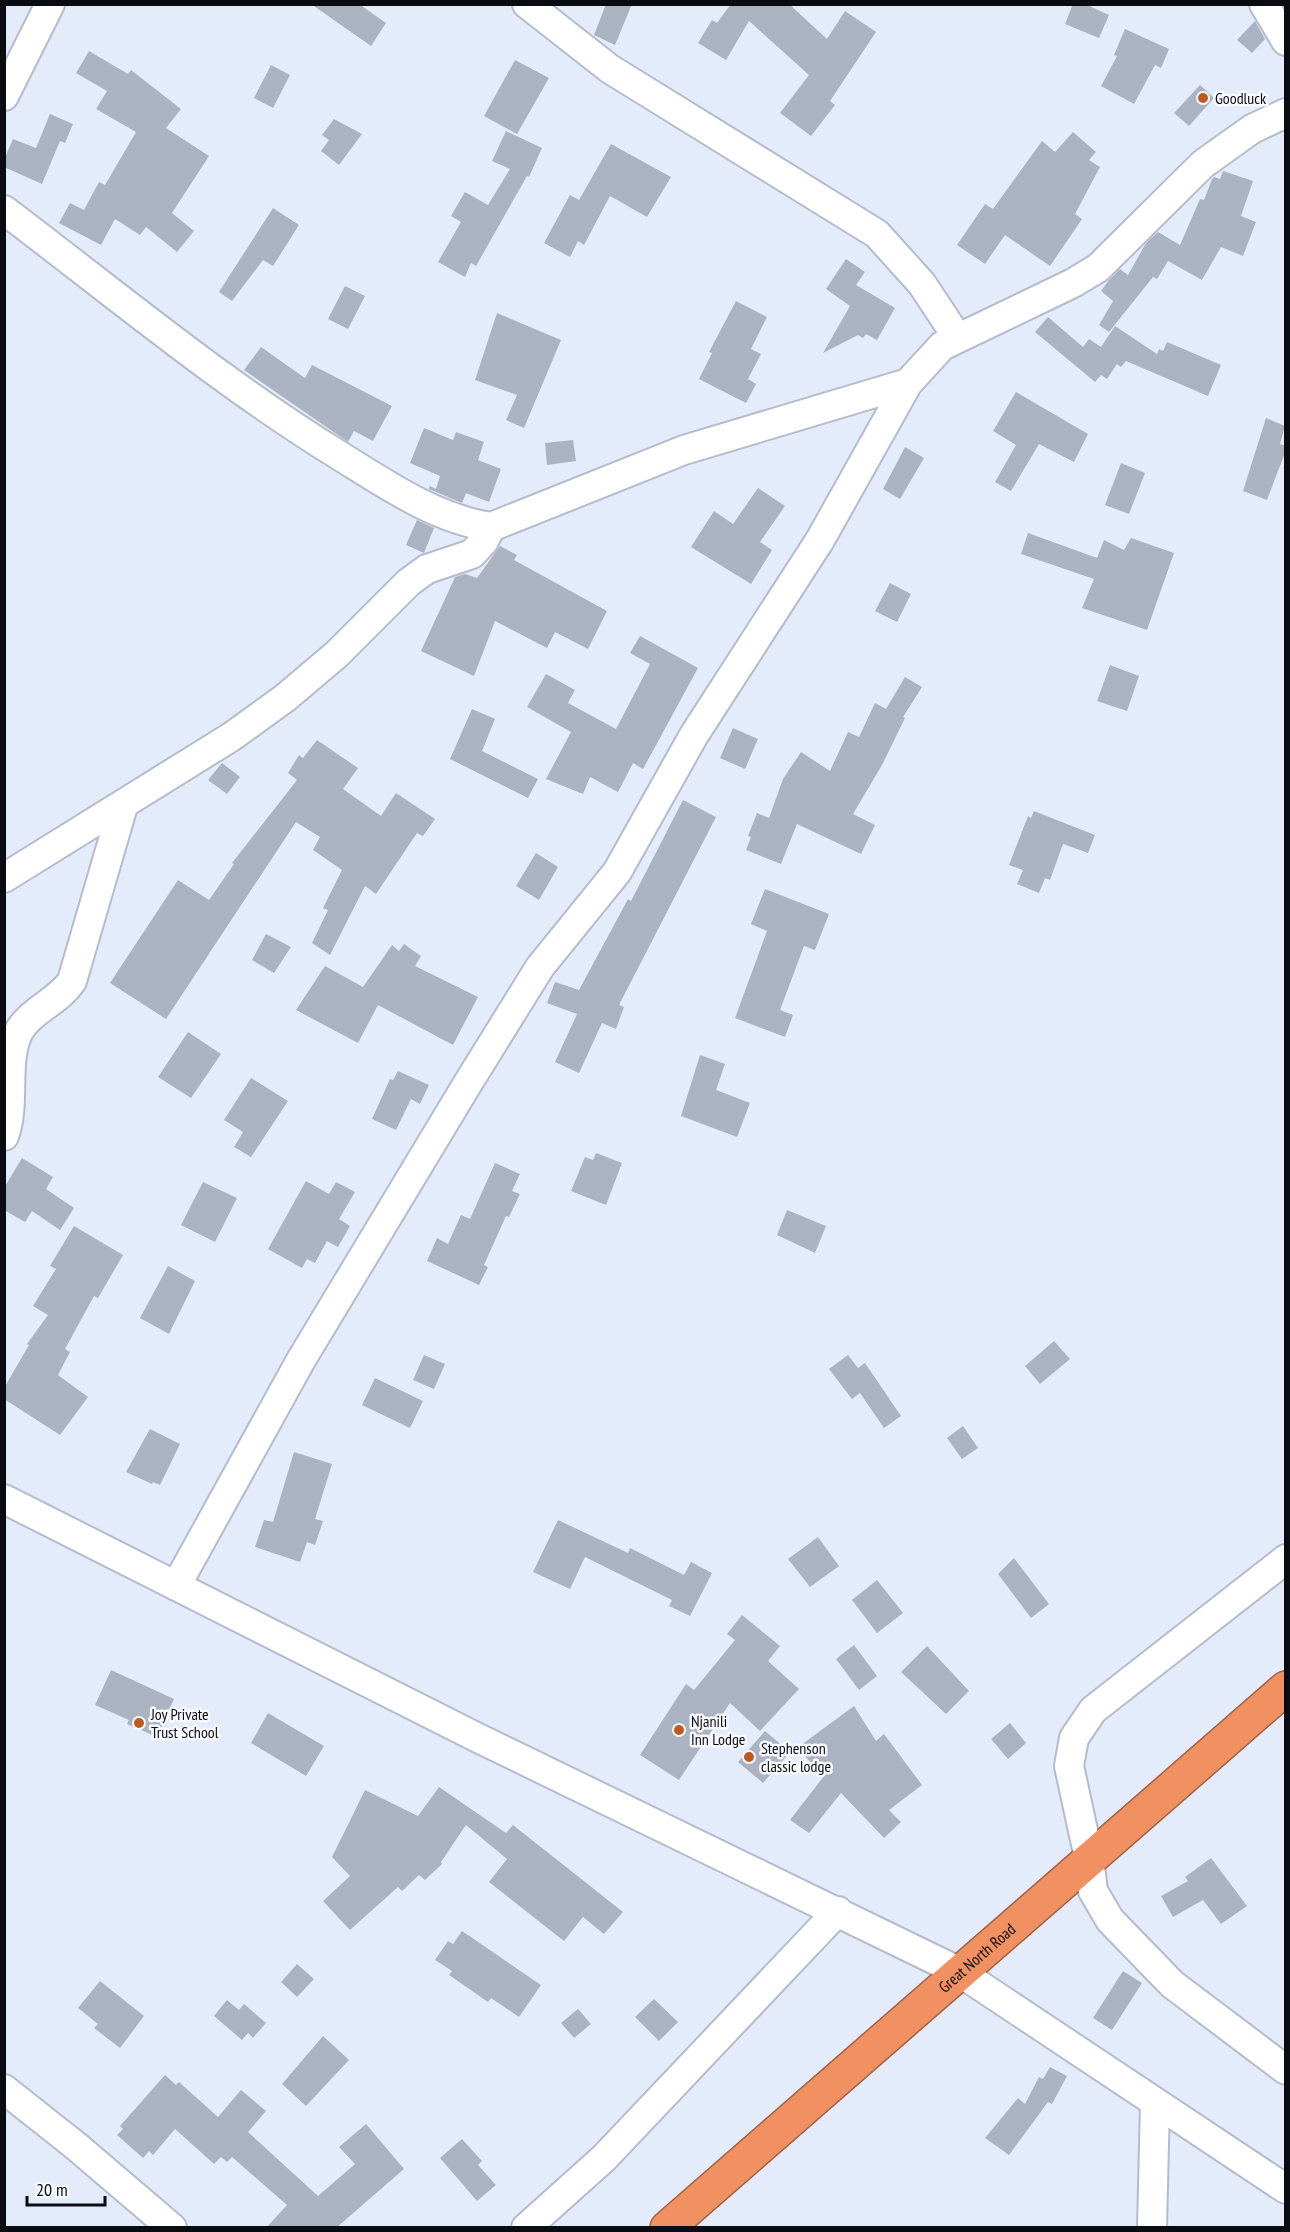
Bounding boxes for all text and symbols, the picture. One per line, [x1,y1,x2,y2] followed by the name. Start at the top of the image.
[1215,88,1267,108] place label: Goodluck
[1196,91,1210,105] marker: Goodluck
[150,1704,219,1742] place label: Joy Private Trust School
[691,1711,745,1749] place label: Njanili Inn Lodge
[132,1716,146,1730] marker: Joy Private Trust School
[672,1723,686,1737] marker: Njanili Inn Lodge
[761,1738,831,1776] place label: Stephenson classic lodge
[742,1750,756,1764] marker: Stephenson classic lodge
[934,1919,1019,1997] street label: Great North Road
[27,2169,105,2207] scale bar
[36,2178,68,2201] text: 20 m

